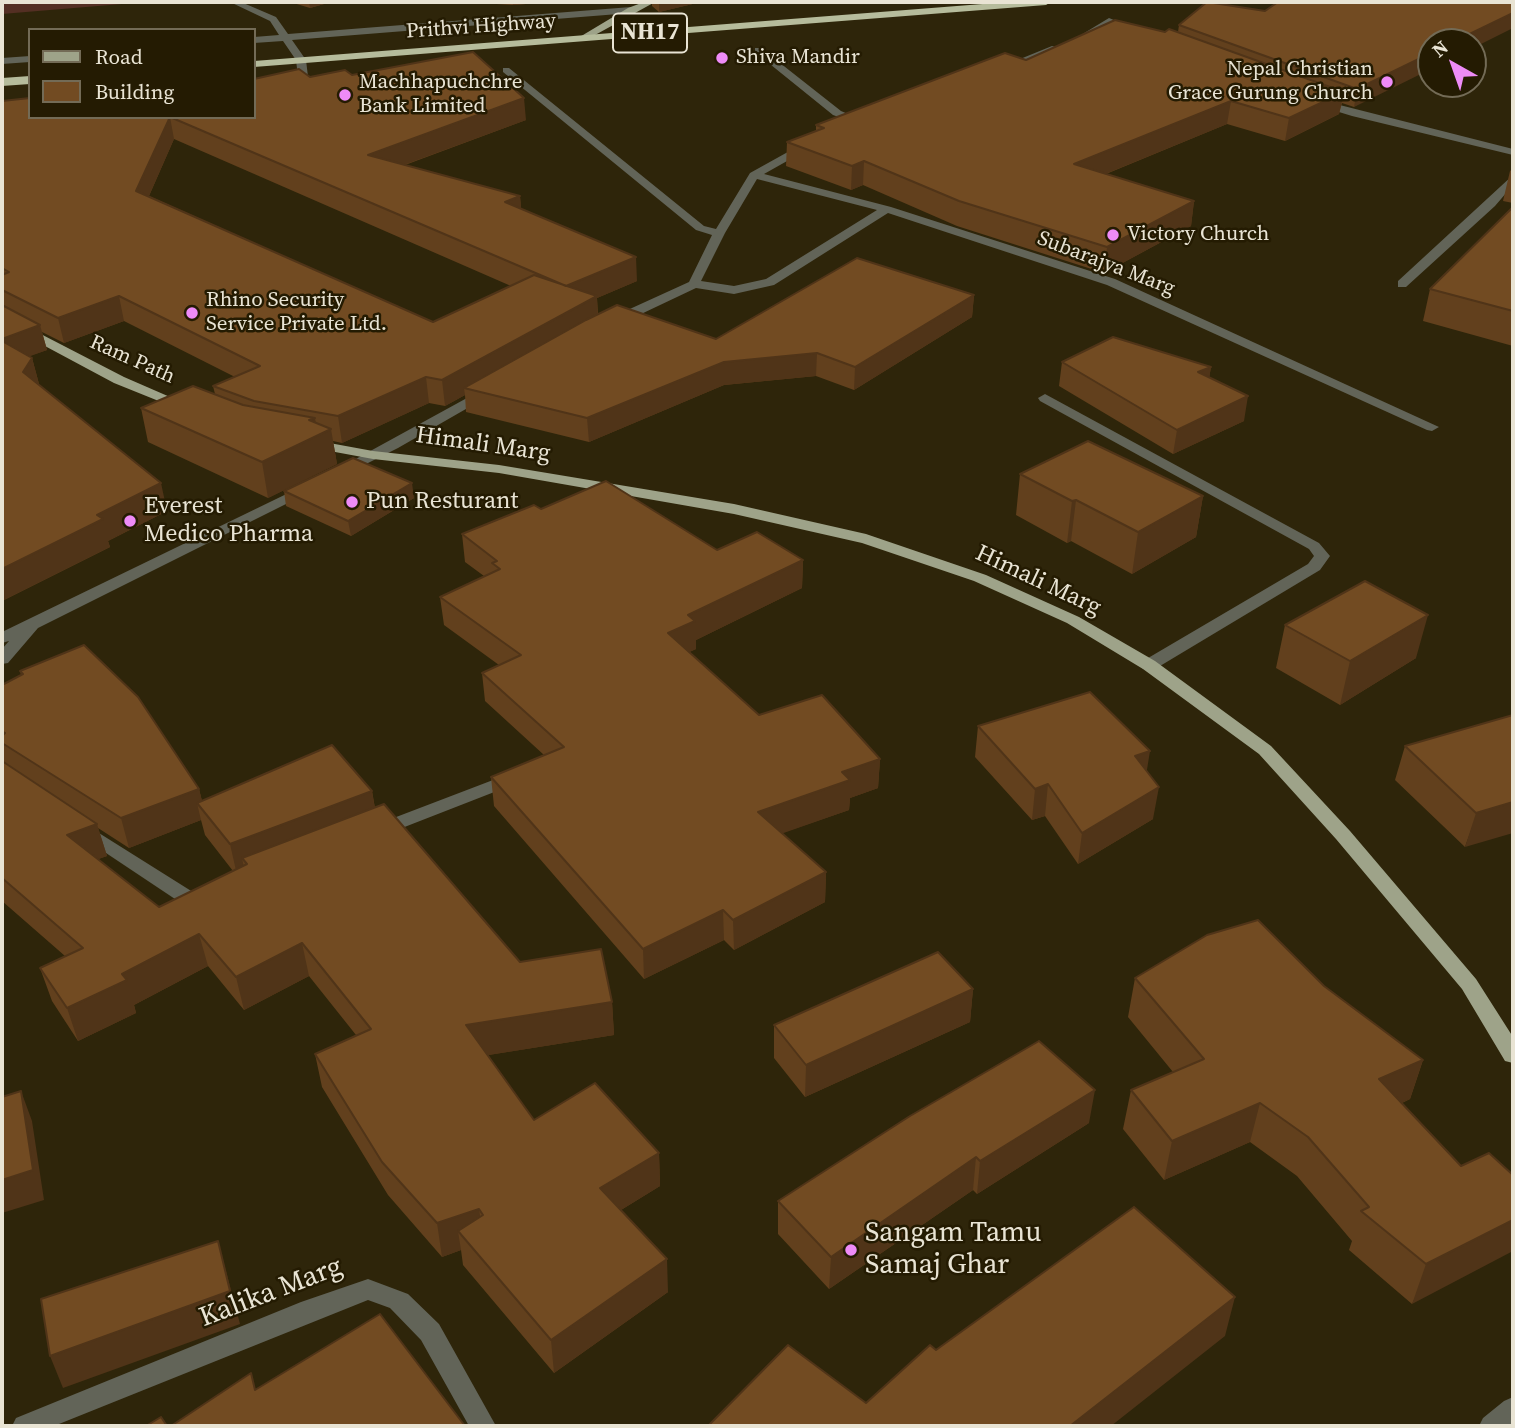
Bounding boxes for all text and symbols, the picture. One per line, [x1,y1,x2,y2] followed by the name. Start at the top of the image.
[405,9,557,45] street label: Prithvi Highway
[613,14,687,52] road number: NH17
[28,28,256,119] legend
[1417,28,1487,98] north arrow
[1426,34,1453,63] text: N
[95,42,143,71] text: Road
[736,45,860,71] place label: Shiva Mandir
[714,50,730,66] marker: Shiva Mandir
[1168,57,1373,107] place label: Nepal Christian Grace Gurung Church
[359,70,522,120] place label: Machhapuchchre Bank Limited
[1379,74,1395,90] marker: Nepal Christian Grace Gurung Church
[95,77,174,106] text: Building
[337,87,353,103] marker: Machhapuchchre Bank Limited
[1127,222,1269,248] place label: Victory Church
[1034,226,1178,302] street label: Subarajya Marg
[1105,227,1121,243] marker: Victory Church
[206,288,387,338] place label: Rhino Security Service Private Ltd.
[184,305,200,321] marker: Rhino Security Service Private Ltd.
[86,330,178,390] street label: Ram Path
[414,421,552,469] street label: Himali Marg
[366,488,518,516] place label: Pun Resturant
[144,493,313,549] place label: Everest Medico Pharma
[344,494,360,510] marker: Pun Resturant
[122,513,138,529] marker: Everest Medico Pharma
[971,539,1105,623] street label: Himali Marg
[865,1217,1042,1283] place label: Sangam Tamu Samaj Ghar
[843,1242,859,1258] marker: Sangam Tamu Samaj Ghar
[195,1250,347,1336] street label: Kalika Marg

